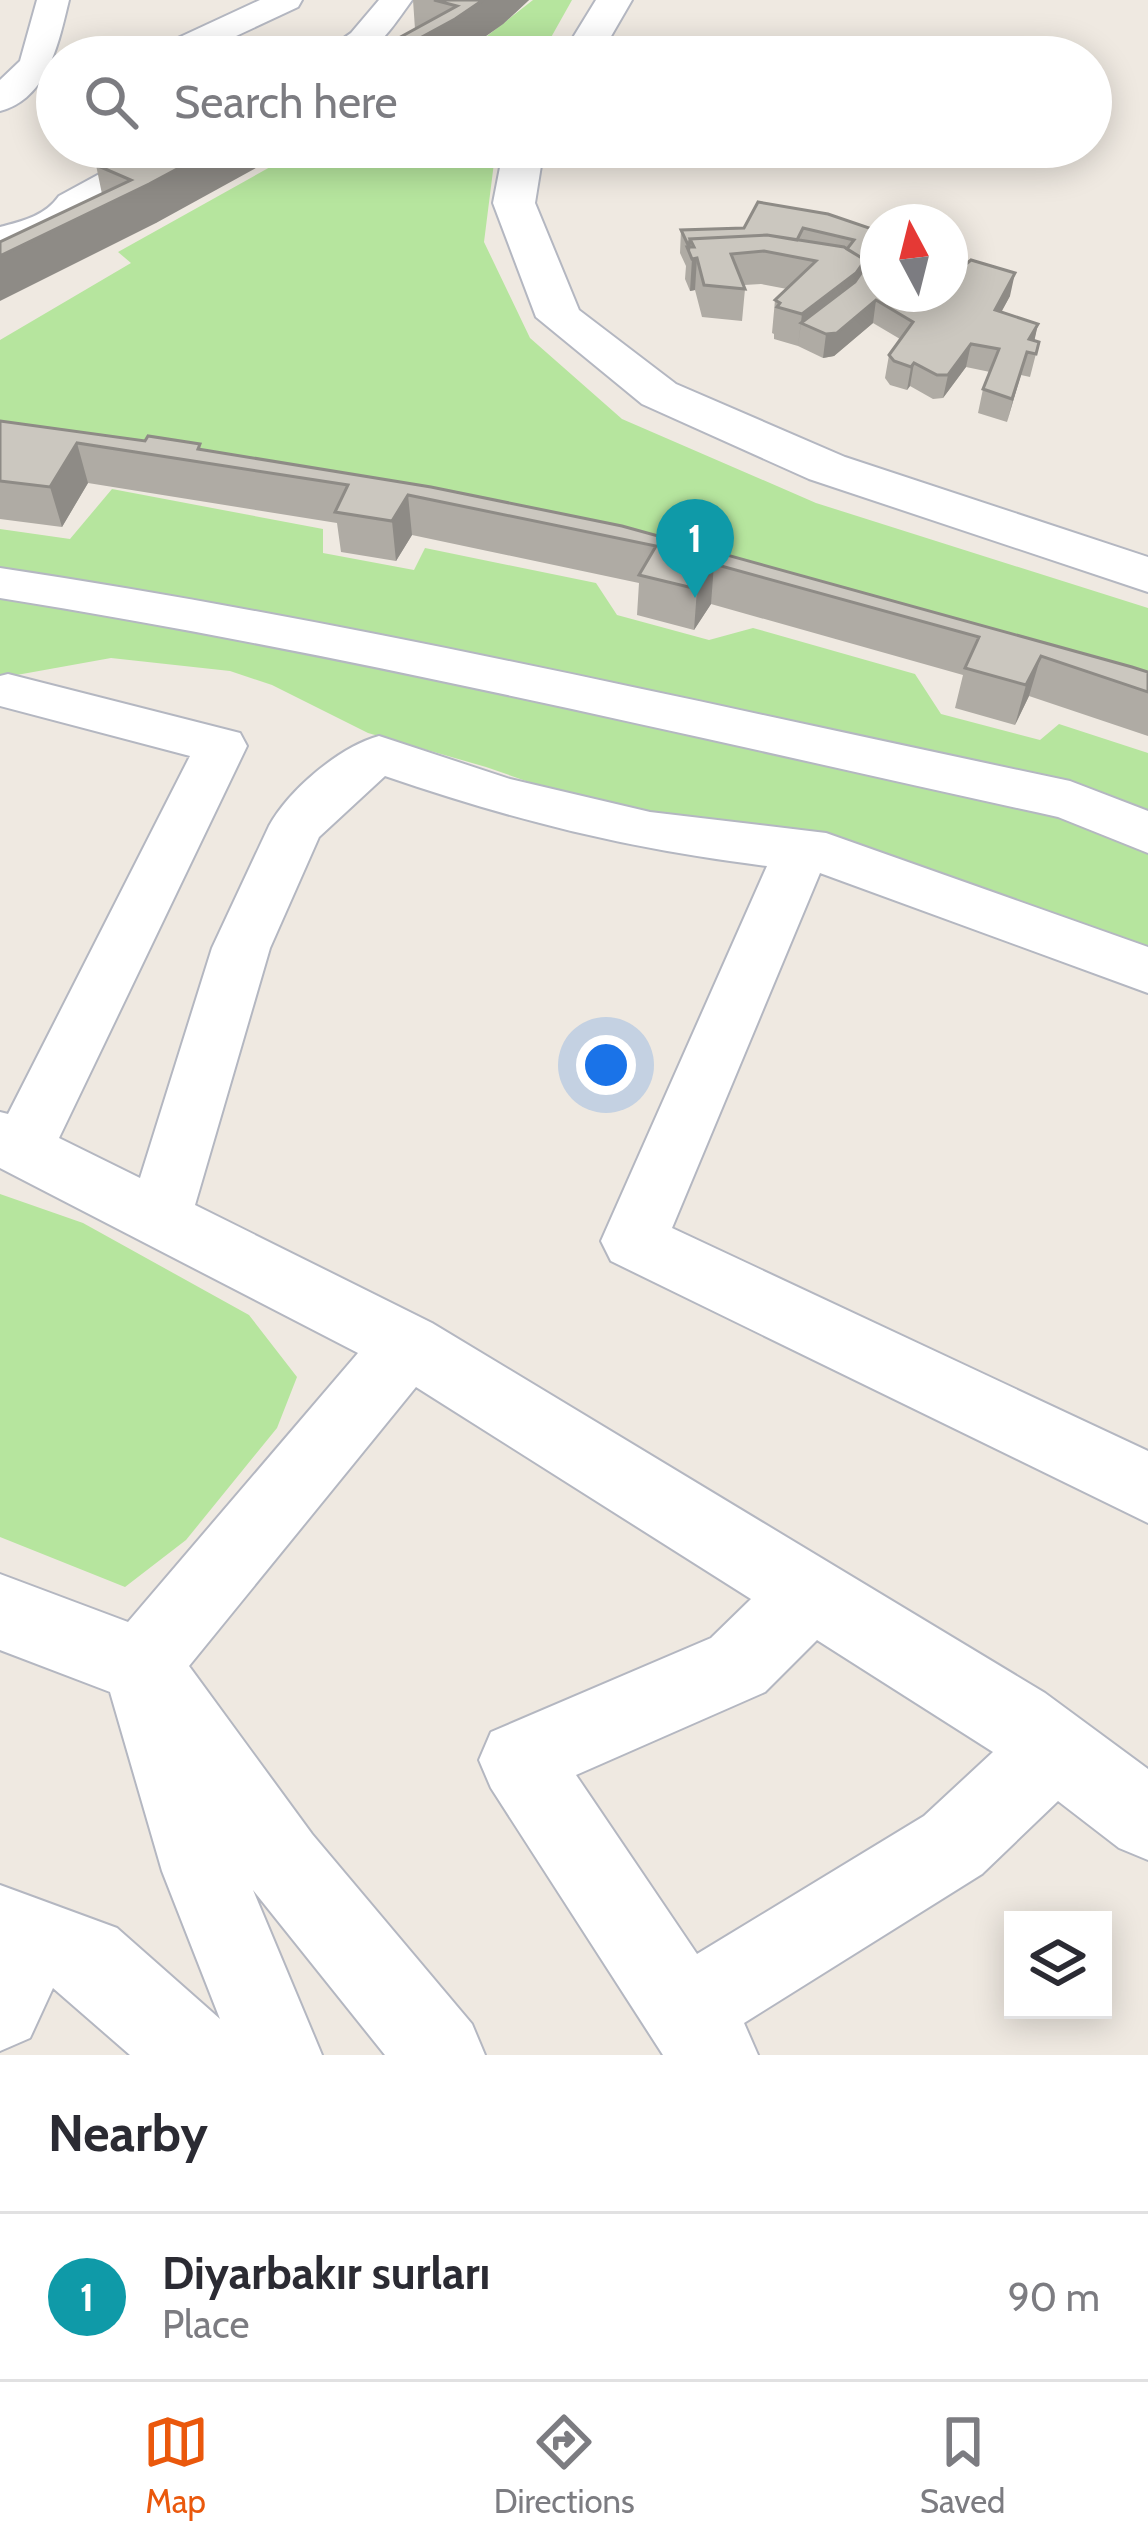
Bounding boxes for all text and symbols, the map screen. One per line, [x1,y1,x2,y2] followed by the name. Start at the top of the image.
[36,36,1112,168] search box
[78,69,144,135] icon: search
[174,75,398,129] text: Search here
[860,204,968,312] north arrow
[656,499,734,598] pin: 1
[576,1035,636,1095] your location
[1004,1911,1112,2019] map controls
[1004,1911,1112,2019] button: layers
[48,2102,208,2164] text: Nearby
[162,2246,490,2300] text: Diyarbakır surları
[80,2273,94,2321] text: 1
[1008,2273,1100,2321] text: 90 m
[162,2300,249,2348] text: Place
[143,2409,209,2521] tab: Map
[494,2409,635,2521] tab: Directions
[920,2409,1005,2521] tab: Saved

